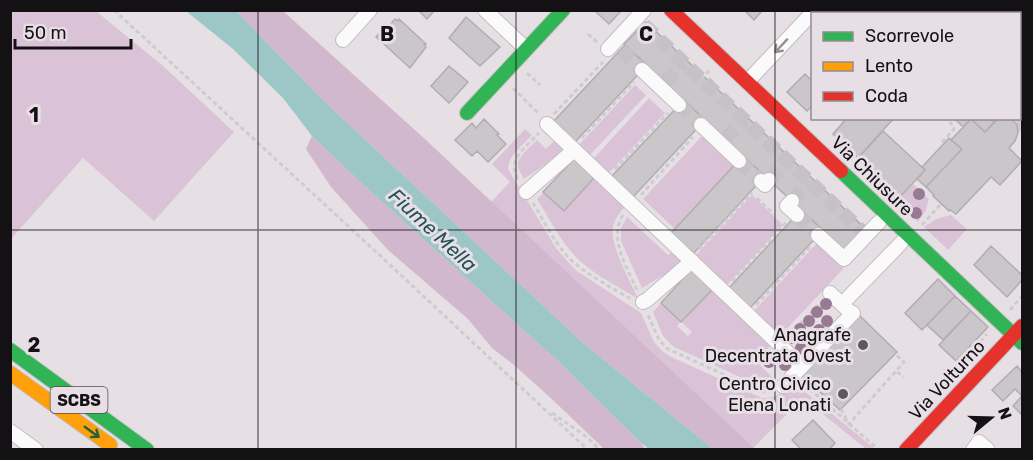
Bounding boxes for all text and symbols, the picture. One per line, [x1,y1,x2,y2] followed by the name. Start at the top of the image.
[15,12,130,50] scale bar
[811,12,1021,120] legend
[24,22,67,44] text: 50 m
[380,22,394,46] text: B
[639,22,653,46] text: C
[865,25,954,47] text: Scorrevole
[774,39,788,54] one-way arrow
[865,55,913,77] text: Lento
[865,85,908,107] text: Coda
[29,103,39,127] text: 1
[826,131,918,221] street label: Via Chiusure
[384,183,482,277] water label: Fiume Mella
[705,324,851,367] place label: Anagrafe Decentrata Ovest
[28,333,41,357] text: 2
[904,335,990,425] street label: Via Volturno
[856,338,870,352] marker: Anagrafe Decentrata Ovest
[719,373,831,416] place label: Centro Civico Elena Lonati
[50,387,107,413] road number: SCBS
[836,387,850,401] marker: Centro Civico Elena Lonati
[961,388,1021,448] north arrow
[994,405,1016,422] text: N
[84,426,100,438] one-way arrow

